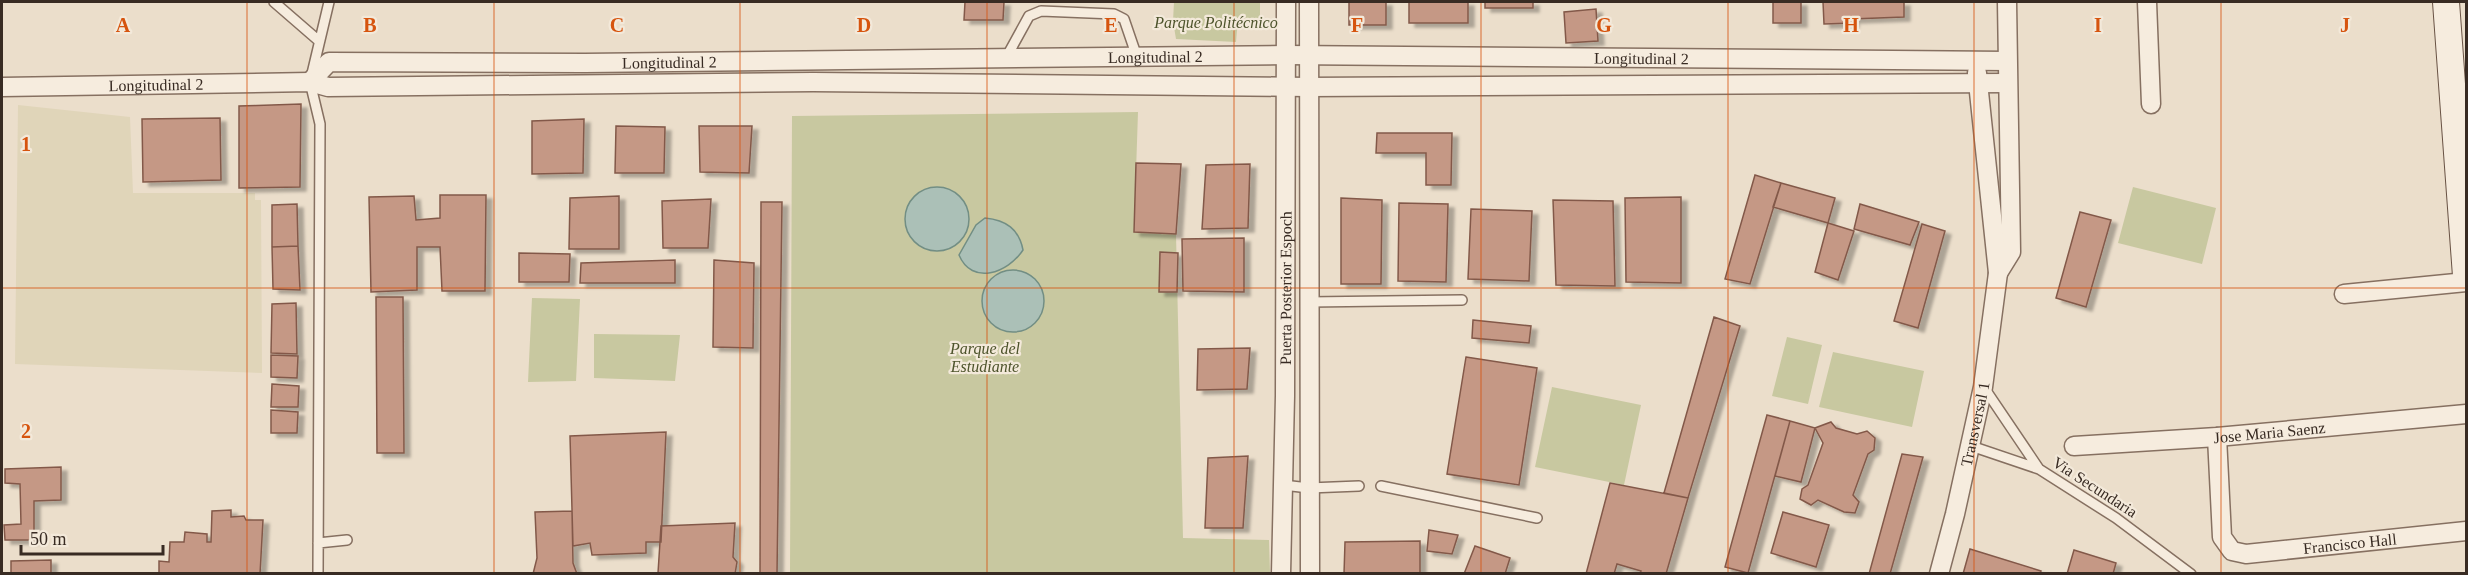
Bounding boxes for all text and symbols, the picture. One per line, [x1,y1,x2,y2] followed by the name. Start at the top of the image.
[116,14,131,36] text: A
[363,14,377,36] text: B
[610,14,624,36] text: C
[857,14,871,36] text: D
[1104,14,1118,36] text: E
[1153,14,1278,32] park label: Parque Politécnico
[1351,14,1363,36] text: F
[1596,14,1612,36] text: G
[1843,14,1859,36] text: H
[2094,14,2102,36] text: I
[2340,14,2350,36] text: J
[1108,47,1203,66] street label: Longitudinal 2
[1594,49,1689,67] street label: Longitudinal 2
[622,53,717,72] street label: Longitudinal 2
[108,75,203,94] street label: Longitudinal 2
[21,133,31,155] text: 1
[1277,211,1295,365] street label: Puerta Posterior Espoch
[949,340,1021,375] park label: Parque del Estudiante
[1957,381,1992,468] street label: Transversal 1
[2213,419,2326,446] street label: Jose Maria Saenz
[21,420,31,442] text: 2
[2050,453,2140,521] street label: Via Secundaria
[21,518,164,556] scale bar
[30,529,67,549] text: 50 m
[2302,530,2398,556] street label: Francisco Hall

